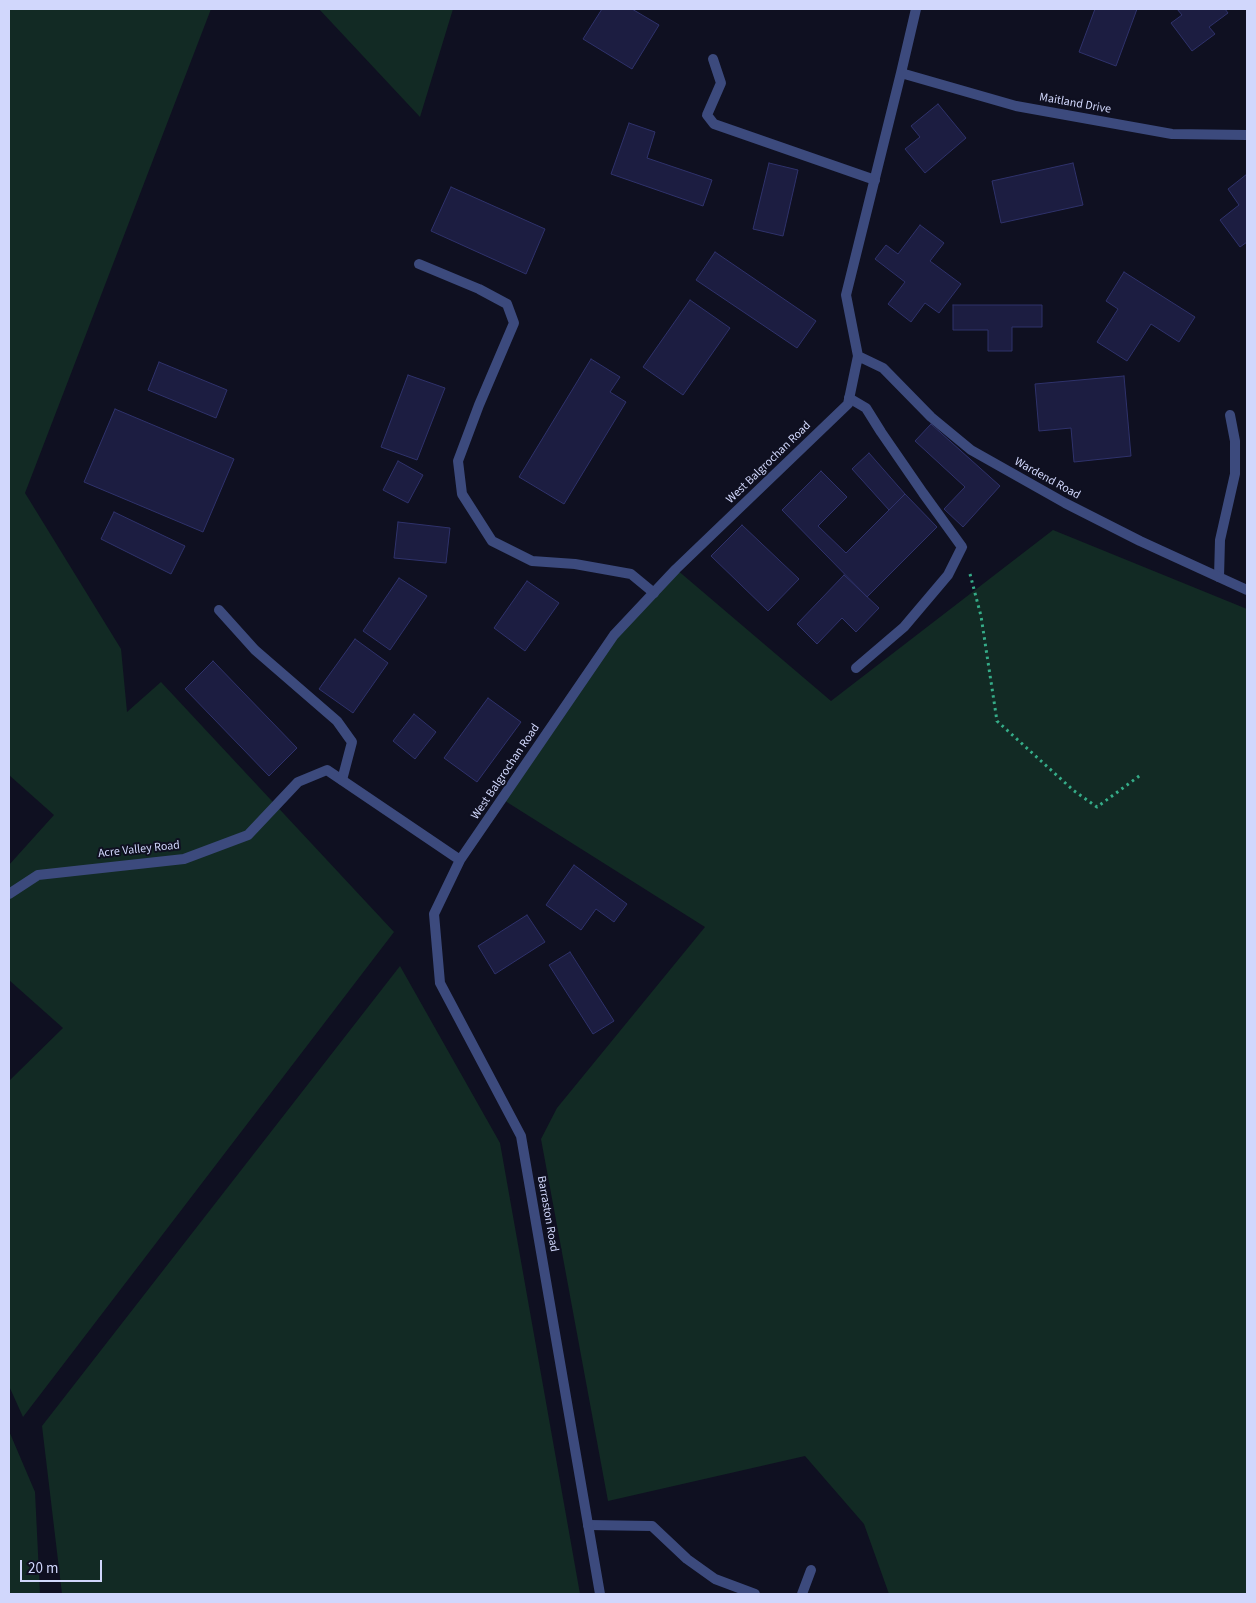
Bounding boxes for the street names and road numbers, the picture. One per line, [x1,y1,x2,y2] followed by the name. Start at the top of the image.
[1038,91,1112,117] street label: Maitland Drive
[724,419,814,507] street label: West Balgrochan Road
[1011,455,1083,503] street label: Wardend Road
[469,721,543,823] street label: West Balgrochan Road
[97,839,181,861] street label: Acre Valley Road
[533,1175,561,1253] street label: Barraston Road

